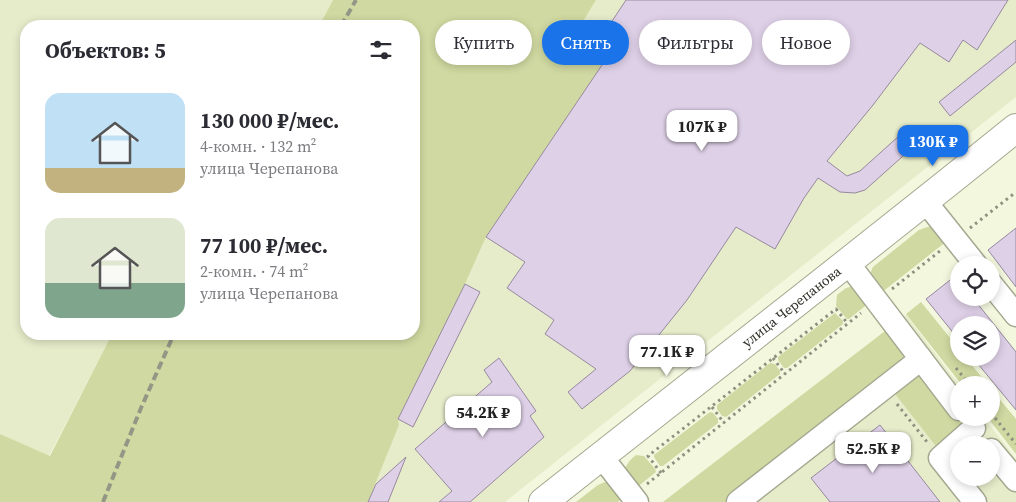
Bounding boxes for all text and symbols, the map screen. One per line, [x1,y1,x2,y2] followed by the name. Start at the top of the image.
[435,20,532,65] chip: Купить
[542,20,629,65] chip: Снять
[639,20,752,65] chip: Фильтры
[762,20,850,65] chip: Новое
[45,36,166,65] text: Объектов: 5
[367,36,395,64] icon: filters
[200,106,339,135] text: 130 000 ₽/мес.
[661,110,743,152] pin: 107K ₽
[85,113,145,173] icon: home
[677,115,727,137] text: 107K ₽
[892,124,974,167] pin: 130K ₽
[908,130,958,152] text: 130K ₽
[200,135,316,157] text: 4-комн. · 132 m²
[200,157,338,179] text: улица Черепанова
[200,231,328,260] text: 77 100 ₽/мес.
[85,238,145,298] icon: home
[950,256,1000,486] map controls
[950,256,1000,306] button: locate
[200,260,308,282] text: 2-комн. · 74 m²
[738,261,846,352] street label: улица Черепанова
[200,282,338,304] text: улица Черепанова
[950,316,1000,366] button: layers
[621,334,713,377] pin: 77.1K ₽
[640,340,694,362] text: 77.1K ₽
[950,376,1000,426] button: +
[437,396,529,438] pin: 54.2K ₽
[456,401,510,423] text: 54.2K ₽
[827,432,919,474] pin: 52.5K ₽
[950,436,1000,486] button: −
[846,437,900,459] text: 52.5K ₽

